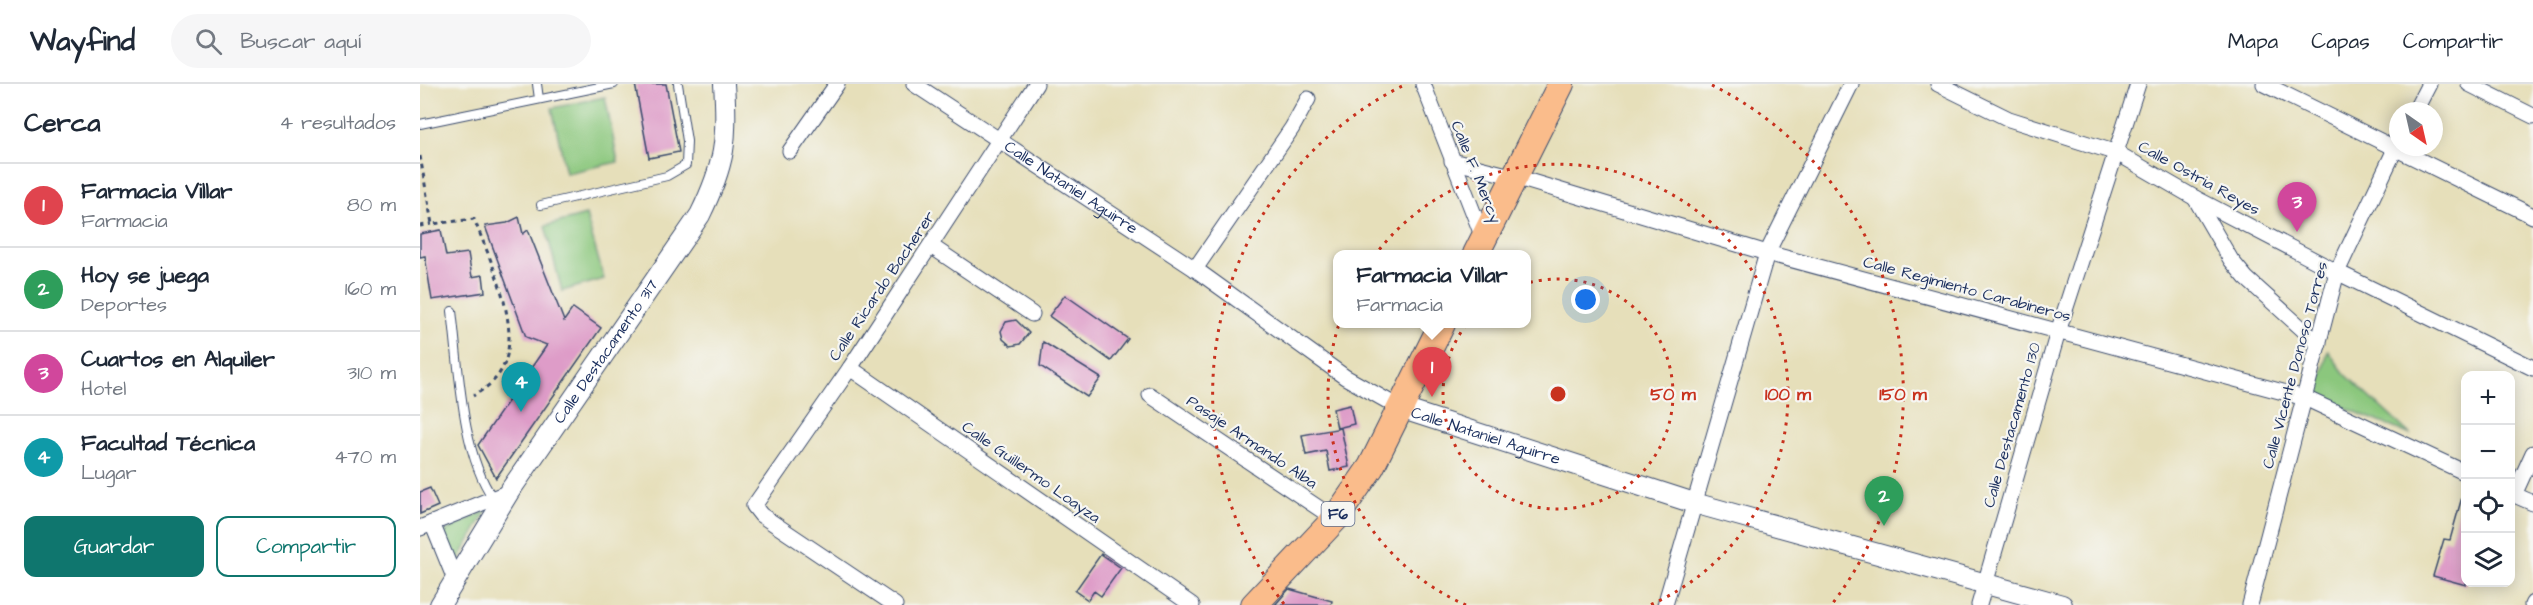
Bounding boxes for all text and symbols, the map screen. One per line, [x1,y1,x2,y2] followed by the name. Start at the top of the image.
[171,14,591,68] search box
[30,22,135,61] text: Wayfind
[192,25,225,58] icon: search
[240,26,361,57] text: Buscar aquí
[2228,27,2278,56] text: Mapa
[2311,27,2370,56] text: Capas
[2403,27,2503,56] text: Compartir
[2389,102,2443,156] north arrow
[24,105,101,141] text: Cerca
[279,109,396,137] text: 4 resultados
[1444,117,1507,227] street label: Calle F. Mercy
[1000,135,1142,240] street label: Calle Nataniel Aguirre
[2134,135,2264,221] street label: Calle Ostria Reyes
[81,176,233,207] text: Farmacia Villar
[2278,182,2316,232] pin: 3
[42,191,45,219] text: 1
[347,191,396,219] text: 80 m
[823,206,941,365] street label: Calle Ricardo Bacherer
[81,207,168,235] text: Farmacia
[1333,250,1531,328] popup
[1861,251,2073,328] street label: Calle Regimiento Carabineros
[2257,259,2333,471] street label: Calle Vicente Donoso Torres
[81,260,209,291] text: Hoy se juega
[1356,260,1508,291] text: Farmacia Villar
[38,275,49,303] text: 2
[345,275,396,303] text: 160 m
[548,275,663,428] street label: Calle Destacamento 317
[1571,285,1600,314] your location
[81,291,167,319] text: Deportes
[1356,291,1443,319] text: Farmacia
[1978,340,2046,510] street label: Calle Destacamento 130
[81,344,275,375] text: Cuartos en Alquiler
[1412,348,1452,397] pin: 1
[38,359,49,387] text: 3
[347,359,396,387] text: 310 m
[502,362,540,412] pin: 4
[2461,371,2515,587] map controls
[2461,371,2515,425] button: +
[81,375,126,403] text: Hotel
[1650,382,1697,407] text: 50 m
[1765,382,1812,407] text: 100 m
[1879,382,1928,407] text: 150 m
[1548,384,1568,404] centre of rings
[1182,390,1322,494] street label: Pasaje Armando Alba
[1408,401,1563,470] street label: Calle Nataniel Aguirre
[957,416,1105,529] street label: Calle Guillermo Loayza
[2461,425,2515,479] button: −
[81,428,255,459] text: Facultad Técnica
[37,443,50,471] text: 4
[334,443,396,471] text: 470 m
[81,459,137,487] text: Lugar
[1864,476,1904,526] pin: 2
[2461,479,2515,533] button: locate
[1322,502,1354,526] road number: F6
[24,516,204,577] button: Guardar
[216,516,396,577] button: Compartir
[2461,533,2515,587] button: layers

